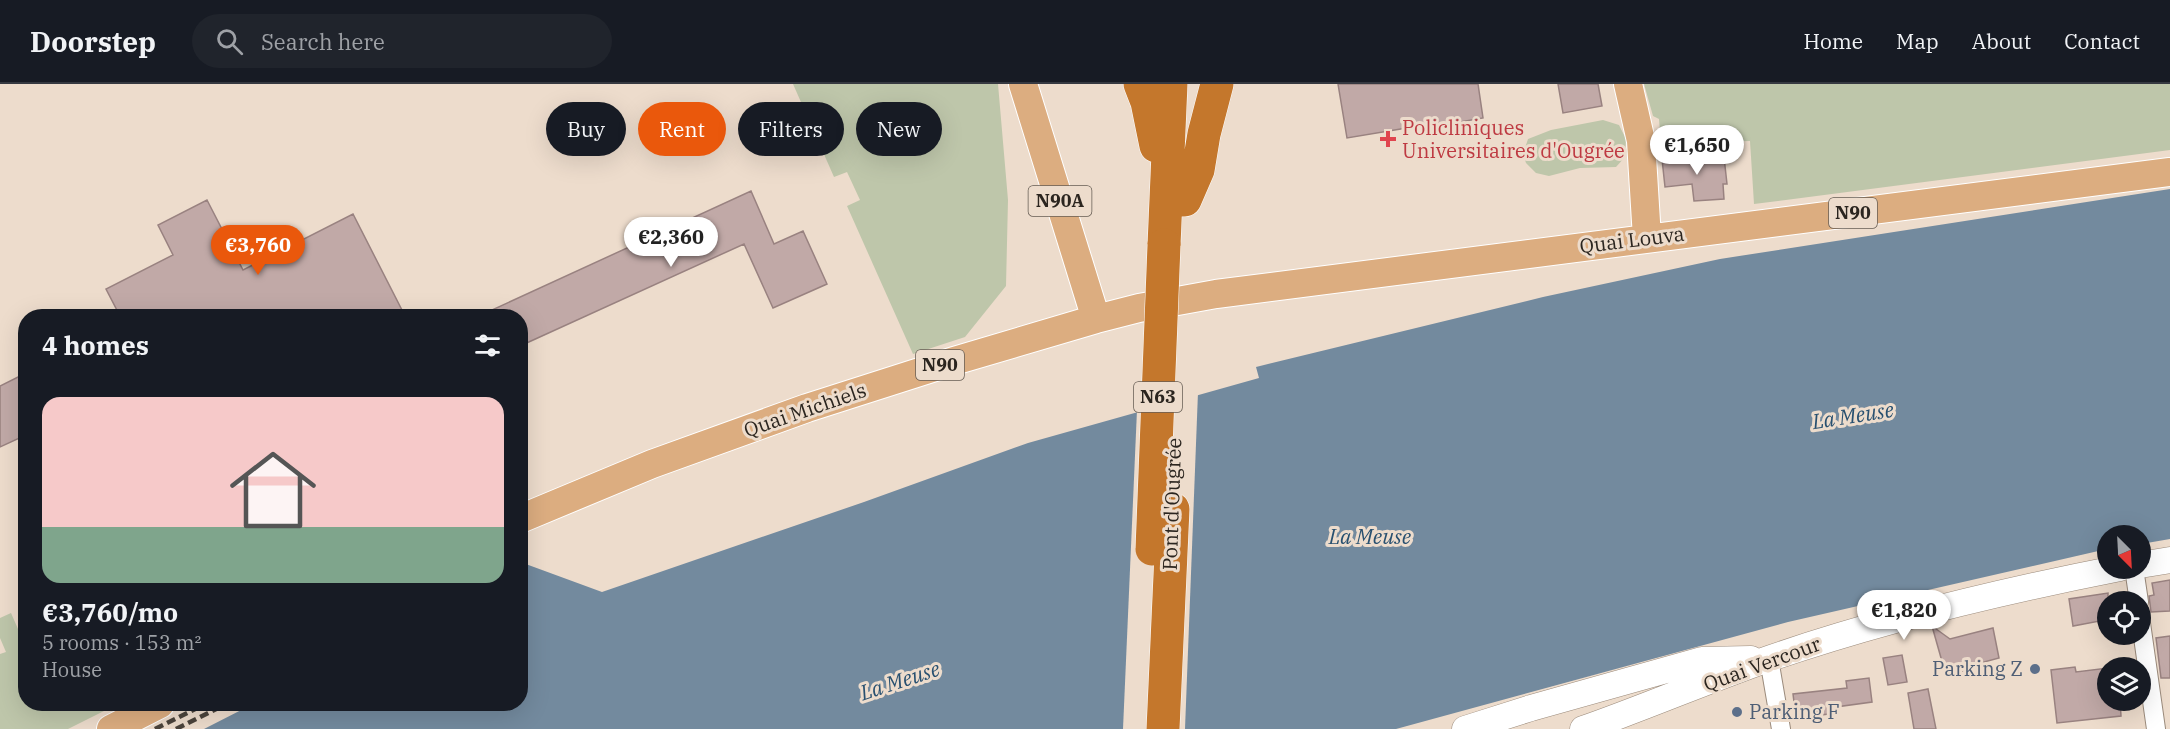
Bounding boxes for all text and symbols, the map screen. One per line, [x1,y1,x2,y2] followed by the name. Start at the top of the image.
[192,14,612,68] search box
[30,23,156,60] text: Doorstep
[213,25,246,58] icon: search
[261,27,385,56] text: Search here
[1803,27,1863,55] text: Home
[1896,27,1939,55] text: Map
[1972,27,2031,55] text: About
[2064,27,2140,55] text: Contact
[546,102,626,156] chip: Buy
[638,102,726,156] chip: Rent
[738,102,844,156] chip: Filters
[856,102,942,156] chip: New
[1402,114,1625,164] place label: Policliniques Universitaires d'Ougrée
[1648,125,1746,176] pin: €1,650
[1379,130,1397,148] marker: Policliniques Universitaires d'Ougrée
[1664,131,1730,158] text: €1,650
[1028,186,1092,216] road number: N90A
[1829,198,1877,228] road number: N90
[622,217,720,268] pin: €2,360
[1578,220,1686,259] street label: Quai Louva
[638,223,704,250] text: €2,360
[209,225,307,276] pin: €3,760
[225,231,291,258] text: €3,760
[42,328,149,362] text: 4 homes
[471,329,504,362] icon: filters
[916,350,964,380] road number: N90
[740,376,870,443] street label: Quai Michiels
[1134,382,1182,412] road number: N63
[1809,395,1896,435] water label: La Meuse
[219,436,327,544] icon: home
[1156,437,1187,571] street label: Pont d'Ougrée
[1328,522,1412,550] water label: La Meuse
[2097,525,2151,579] north arrow
[2097,525,2151,711] map controls
[1855,590,1953,641] pin: €1,820
[2097,591,2151,645] button: locate
[42,595,178,629] text: €3,760/mo
[1871,596,1937,623] text: €1,820
[42,629,201,656] text: 5 rooms · 153 m²
[1699,630,1824,697] street label: Quai Vercour
[855,654,944,706] water label: La Meuse
[1932,655,2023,682] place label: Parking Z
[42,656,102,683] text: House
[2097,657,2151,711] button: layers
[2028,662,2042,676] marker: Parking Z
[1749,698,1840,725] place label: Parking F
[1730,705,1744,719] marker: Parking F

